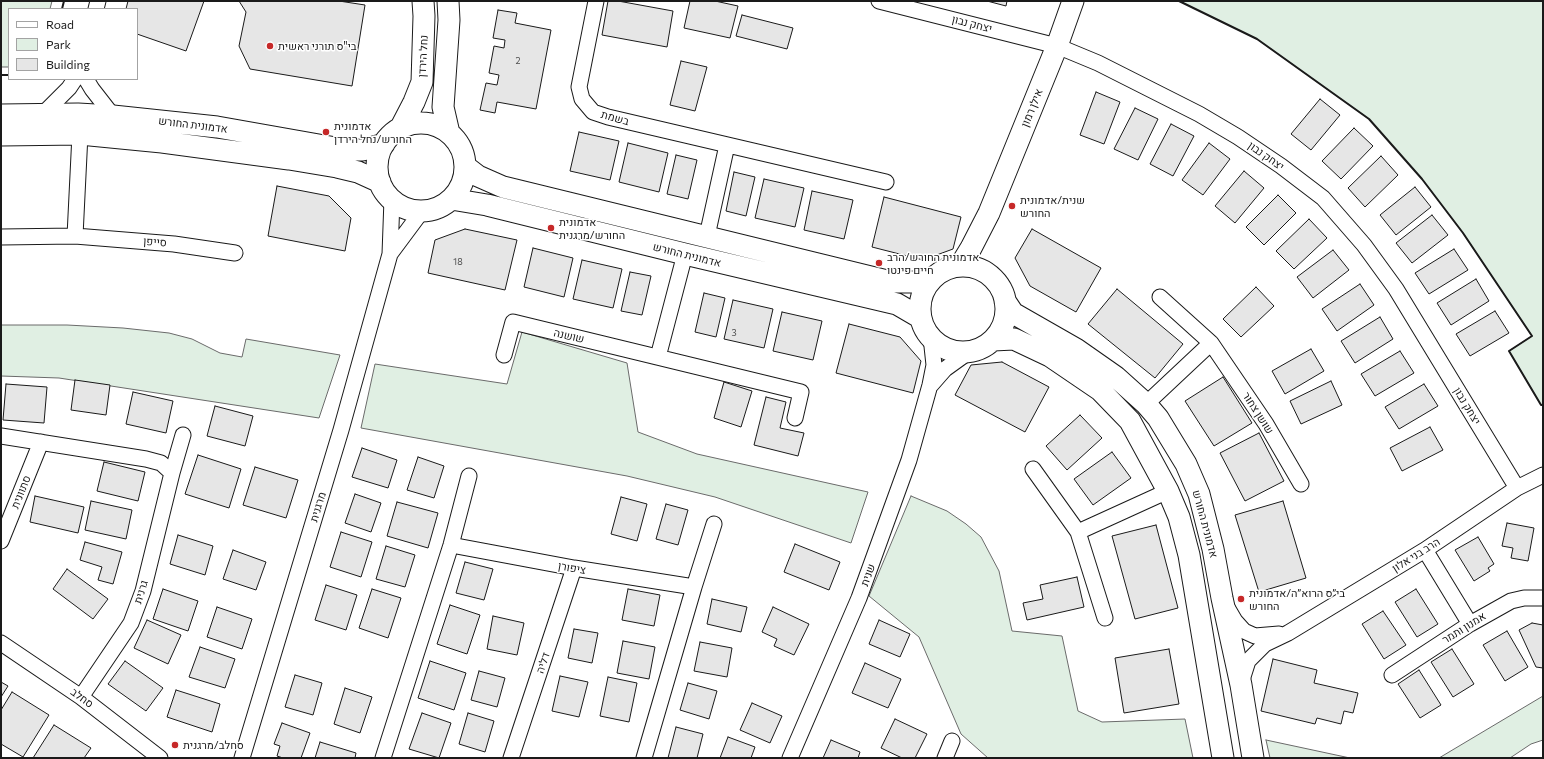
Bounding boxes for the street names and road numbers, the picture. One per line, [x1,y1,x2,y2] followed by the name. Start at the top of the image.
[950,13,994,35] street label: יצחק נבון
[415,34,431,78] street label: נחל הירדן
[1018,87,1046,129] street label: אילן רמון
[600,108,630,128] street label: בשמת
[158,114,228,136] street label: אדמונית החורש
[1245,139,1287,173] street label: יצחק נבון
[143,235,167,249] street label: סייפן
[652,240,722,270] street label: אדמונית החורש
[552,326,586,346] street label: שושנה
[1451,385,1483,427] street label: יצחק נבון
[1240,390,1276,436] street label: שושן צחור
[8,474,34,510] street label: סתוונית
[1190,489,1220,559] street label: אדמונית החורש
[307,490,329,524] street label: מרגנית
[1390,535,1442,575] street label: הרב בני אלון
[557,559,587,577] street label: ציפורן
[858,562,878,588] street label: שנית
[131,579,151,605] street label: גרנית
[1440,609,1488,647] street label: אמנון ותמר
[533,651,553,675] street label: דליה
[68,685,96,711] street label: סחלב

